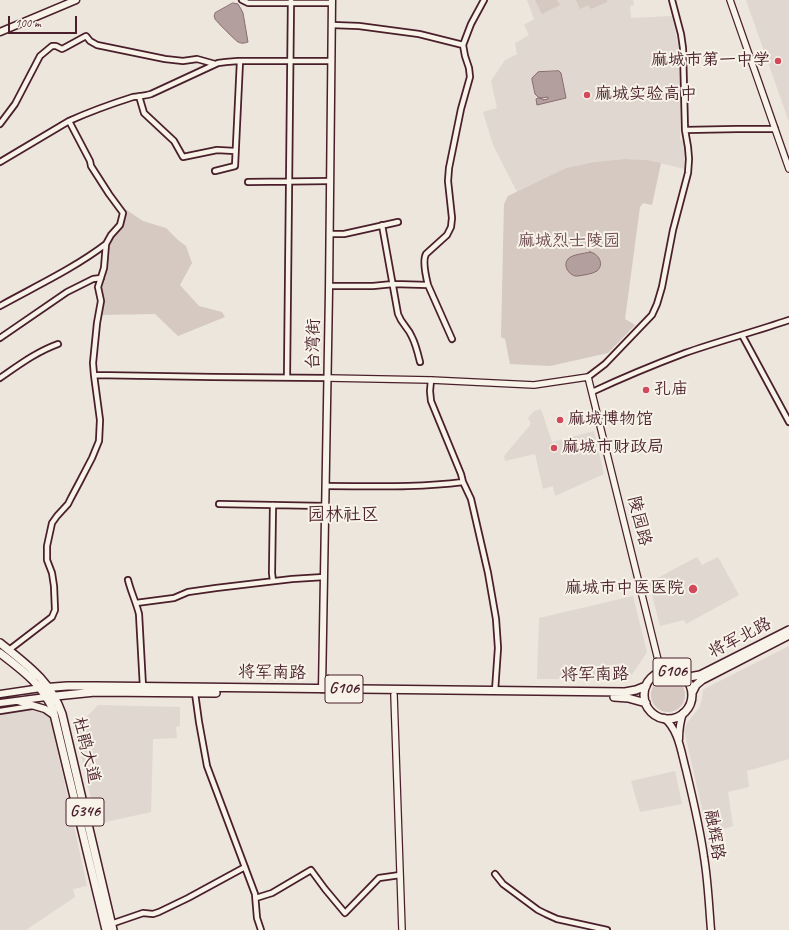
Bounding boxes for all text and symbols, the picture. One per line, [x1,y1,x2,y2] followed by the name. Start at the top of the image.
[10,8,79,34] scale bar
[15,15,41,31] text: 100 m
[651,51,770,71] place label: 麻城市第一中学
[773,56,783,66] marker: 麻城市第一中学
[595,85,697,105] place label: 麻城实验高中
[582,90,592,100] marker: 麻城实验高中
[518,232,620,252] park label: 麻城烈士陵园
[303,318,325,370] street label: 台湾街
[654,380,688,400] place label: 孔庙
[641,385,651,395] marker: 孔庙
[568,410,653,430] place label: 麻城博物馆
[555,415,565,425] marker: 麻城博物馆
[562,438,664,458] place label: 麻城市财政局
[549,443,559,453] marker: 麻城市财政局
[623,494,655,548] street label: 陵园路
[307,504,379,526] district label: 园林社区
[565,579,684,599] place label: 麻城市中医医院
[687,583,699,595] marker: 麻城市中医医院
[705,613,775,663] street label: 将军北路
[653,658,691,686] road number: G106
[238,662,306,684] street label: 将军南路
[561,664,629,686] street label: 将军南路
[325,675,363,703] road number: G106
[68,715,104,785] street label: 杜鹃大道
[66,798,104,826] road number: G346
[700,808,728,862] street label: 融辉路

